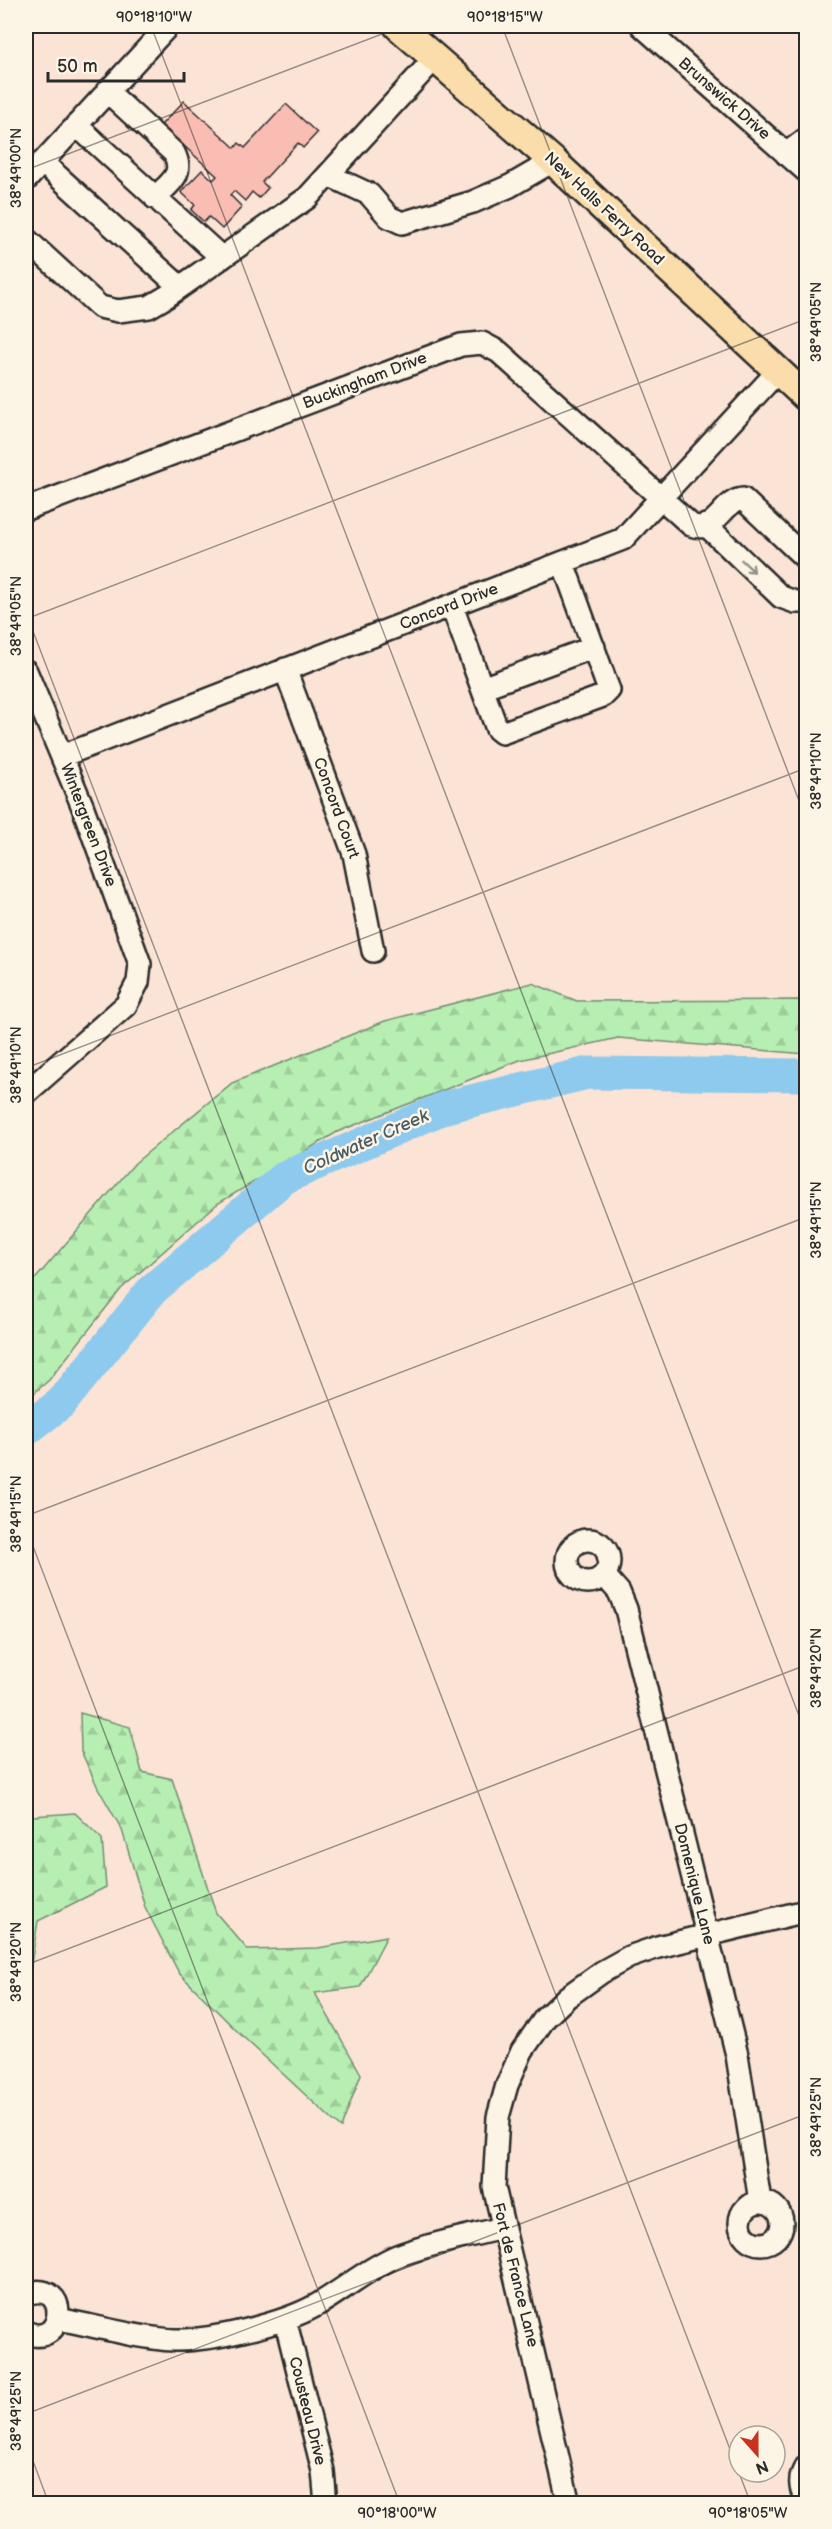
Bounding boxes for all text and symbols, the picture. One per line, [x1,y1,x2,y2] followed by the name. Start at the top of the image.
[116,8,192,27] text: 90°18'10"W
[467,8,543,27] text: 90°18'15"W
[48,45,184,83] scale bar
[674,54,774,144] street label: Brunswick Drive
[57,56,98,77] text: 50 m
[7,128,26,208] text: 38°49'00"N
[540,149,668,269] street label: New Halls Ferry Road
[807,282,826,362] text: 38°49'05"N
[300,348,430,413] street label: Buckingham Drive
[741,558,756,573] one-way arrow
[7,576,26,656] text: 38°49'05"N
[397,579,501,634] street label: Concord Drive
[807,732,826,810] text: 38°49'10"N
[309,755,363,861] street label: Concord Court
[56,761,120,890] street label: Wintergreen Drive
[7,1026,26,1104] text: 38°49'10"N
[300,1104,433,1179] water label: Coldwater Creek
[807,1181,826,1259] text: 38°49'15"N
[7,1475,26,1553] text: 38°49'15"N
[807,1628,826,1708] text: 38°49'20"N
[670,1821,718,1947] street label: Domenique Lane
[7,1922,26,2002] text: 38°49'20"N
[807,2077,826,2157] text: 38°49'25"N
[488,2201,542,2350] street label: Fort de France Lane
[284,2355,330,2468] street label: Cousteau Drive
[7,2371,26,2451] text: 38°49'25"N
[727,2424,787,2484] north arrow
[753,2456,771,2478] text: N
[357,2504,437,2523] text: 90°18'00"W
[709,2504,788,2523] text: 90°18'05"W

